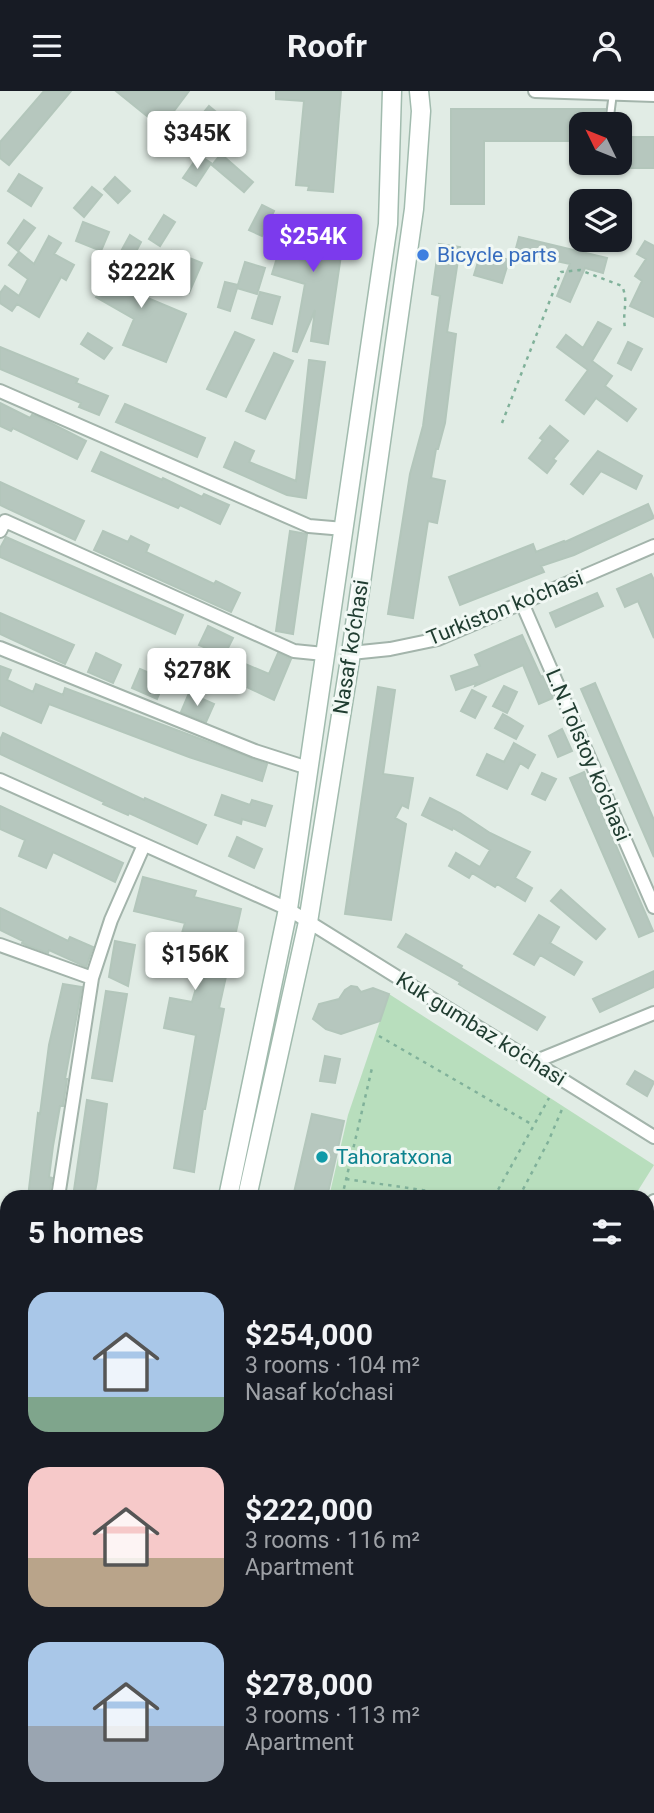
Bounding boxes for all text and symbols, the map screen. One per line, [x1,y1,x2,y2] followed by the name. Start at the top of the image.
[28,27,66,65] icon: menu
[287,27,367,65] text: Roofr
[588,27,626,65] icon: person
[148,111,246,171] pin: $345K
[569,112,632,175] north arrow
[569,112,632,252] map controls
[163,120,231,147] text: $345K
[569,189,632,252] button: layers
[264,215,362,274] pin: $254K
[279,223,347,250] text: $254K
[437,243,557,267] place label: Bicycle parts
[415,247,431,263] marker: Bicycle parts
[92,251,190,310] pin: $222K
[107,259,175,286] text: $222K
[423,566,587,650] street label: Turkiston ko'chasi
[329,578,373,716] street label: Nasaf ko‘chasi
[148,649,246,708] pin: $278K
[163,657,231,684] text: $278K
[541,665,635,845] street label: L.N.Tolstoy ko'chasi
[146,933,244,992] pin: $156K
[161,941,229,968] text: $156K
[392,967,570,1091] street label: Kuk gumbaz ko'chasi
[336,1145,453,1169] place label: Tahoratxona
[314,1149,330,1165] marker: Tahoratxona
[588,1213,626,1251] icon: filters
[28,1215,144,1250] text: 5 homes
[245,1317,373,1352] text: $254,000
[84,1320,168,1404] icon: home
[245,1352,420,1379] text: 3 rooms · 104 m²
[245,1379,394,1406] text: Nasaf ko‘chasi
[245,1492,373,1527] text: $222,000
[84,1495,168,1579] icon: home
[245,1527,420,1554] text: 3 rooms · 116 m²
[245,1554,354,1581] text: Apartment
[245,1667,373,1702] text: $278,000
[84,1670,168,1754] icon: home
[245,1702,420,1729] text: 3 rooms · 113 m²
[245,1729,354,1756] text: Apartment

